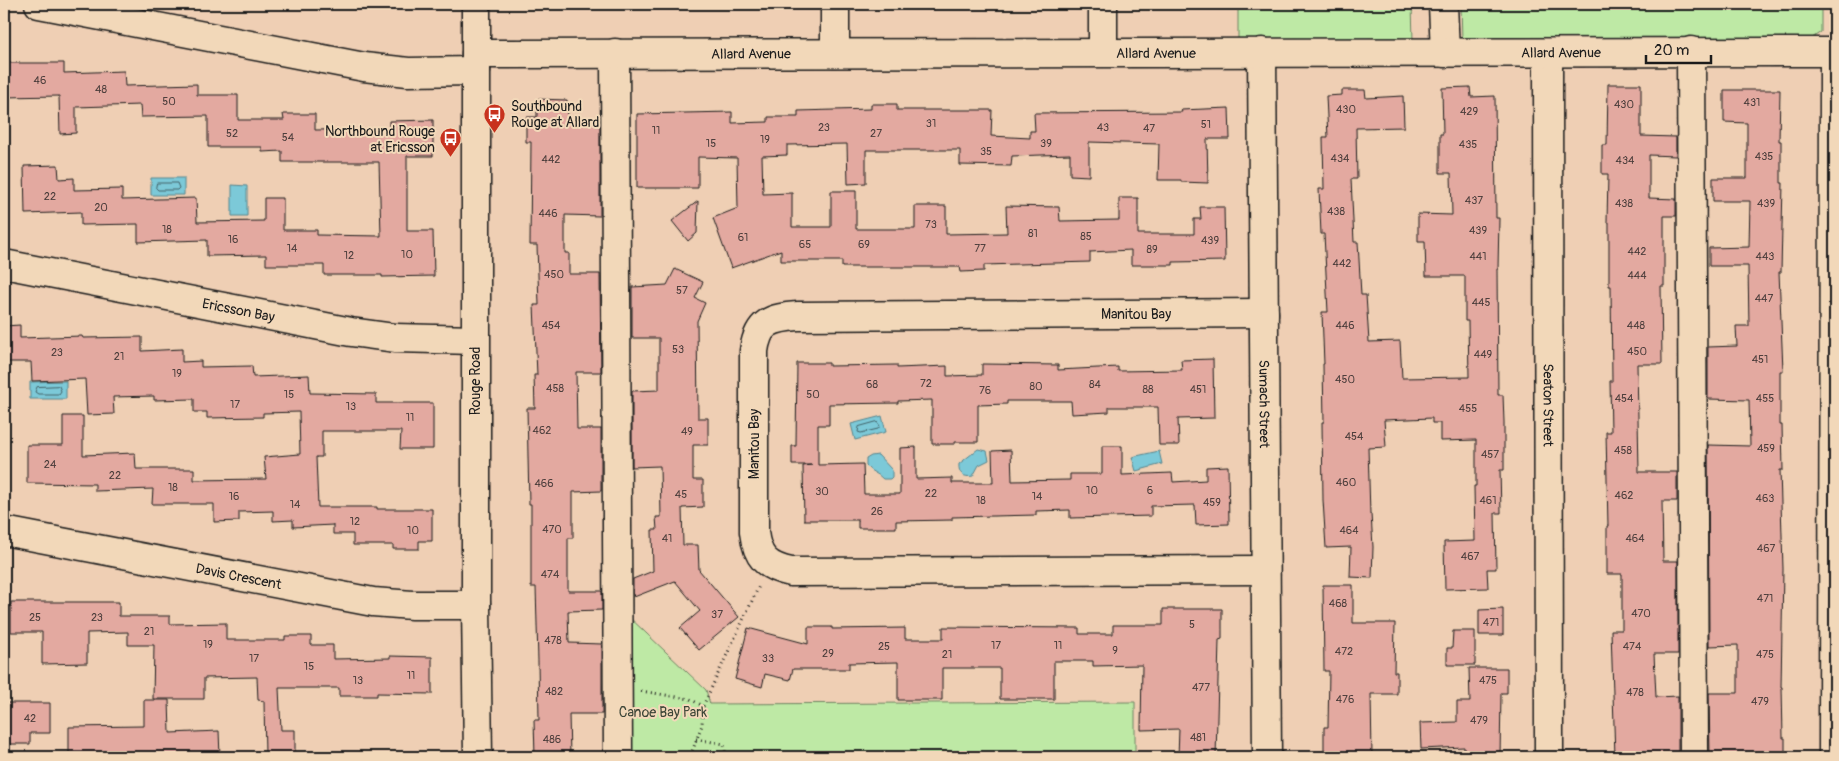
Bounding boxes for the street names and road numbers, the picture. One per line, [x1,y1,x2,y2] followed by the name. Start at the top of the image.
[1521,44,1601,61] street label: Allard Avenue
[1116,45,1196,62] street label: Allard Avenue
[711,46,791,63] street label: Allard Avenue
[201,295,276,326] street label: Ericsson Bay
[1101,306,1171,323] street label: Manitou Bay
[467,347,484,415] street label: Rouge Road
[1255,360,1273,449] street label: Sumach Street
[1539,363,1557,447] street label: Seaton Street
[746,409,763,479] street label: Manitou Bay
[194,560,283,593] street label: Davis Crescent

